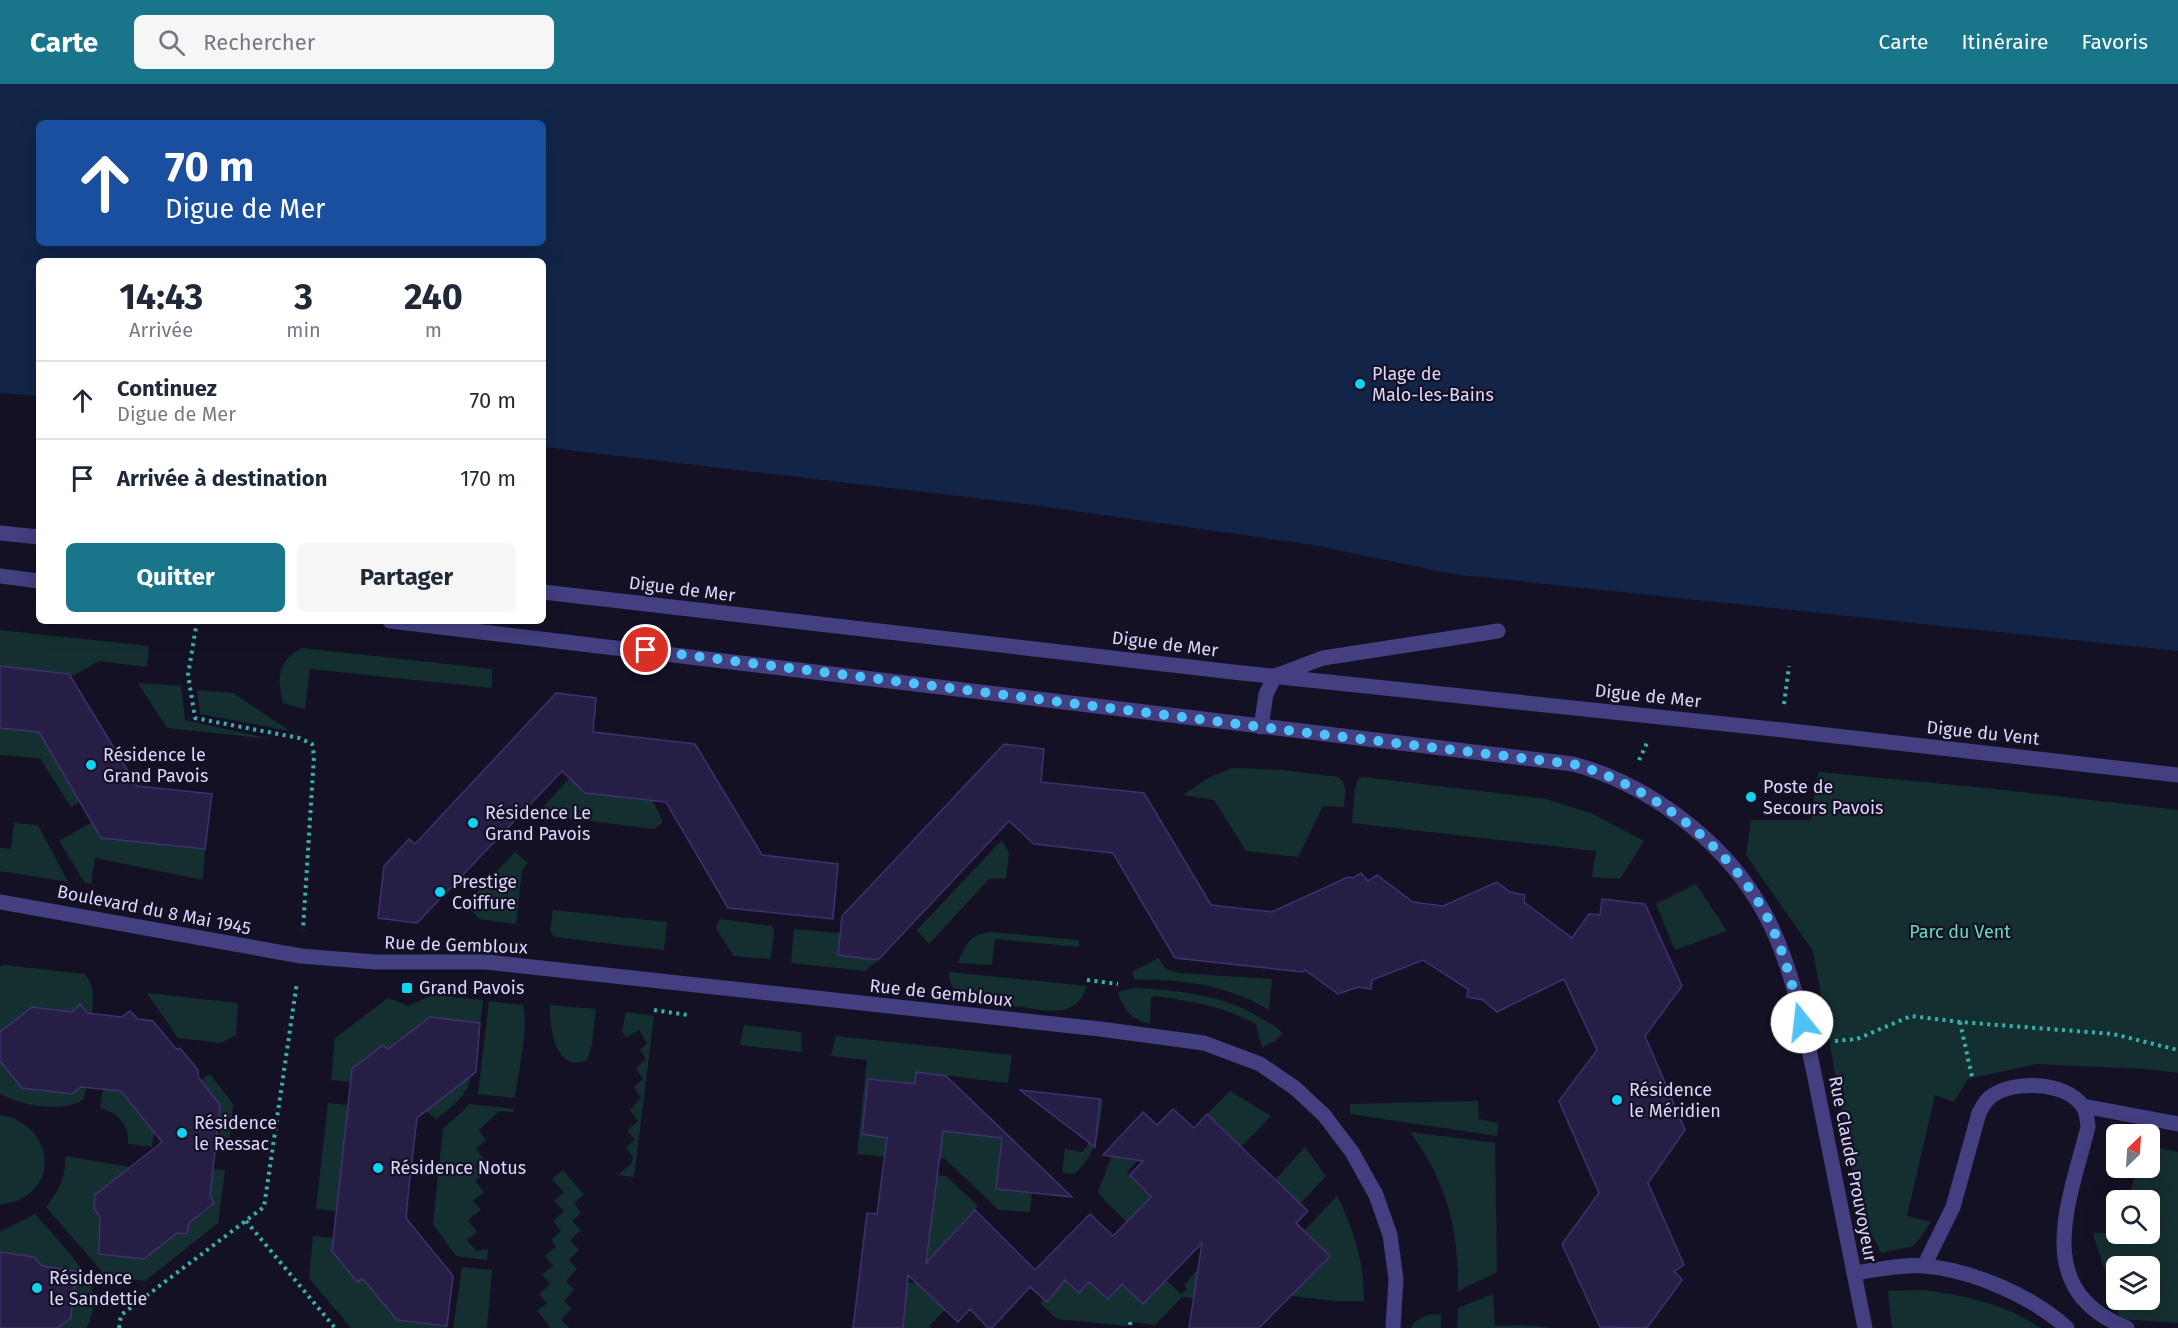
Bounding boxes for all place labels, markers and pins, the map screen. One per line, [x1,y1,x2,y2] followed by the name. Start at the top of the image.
[1372,363,1494,406] place label: Plage de Malo-les-Bains
[1353,377,1367,391] marker: Plage de Malo-les-Bains
[620,624,671,675] pin
[103,744,208,787] place label: Résidence le Grand Pavois
[84,758,98,772] marker: Résidence le Grand Pavois
[1763,776,1883,819] place label: Poste de Secours Pavois
[1744,790,1758,804] marker: Poste de Secours Pavois
[485,802,591,845] place label: Résidence Le Grand Pavois
[466,816,480,830] marker: Résidence Le Grand Pavois
[452,871,517,914] place label: Prestige Coiffure
[433,885,447,899] marker: Prestige Coiffure
[419,977,524,999] place label: Grand Pavois
[400,981,414,995] marker: Grand Pavois
[1629,1079,1721,1122] place label: Résidence le Méridien
[1610,1093,1624,1107] marker: Résidence le Méridien
[194,1112,277,1155] place label: Résidence le Ressac
[175,1126,189,1140] marker: Résidence le Ressac
[390,1157,526,1179] place label: Résidence Notus
[371,1161,385,1175] marker: Résidence Notus
[49,1267,147,1310] place label: Résidence le Sandettie
[30,1281,44,1295] marker: Résidence le Sandettie

